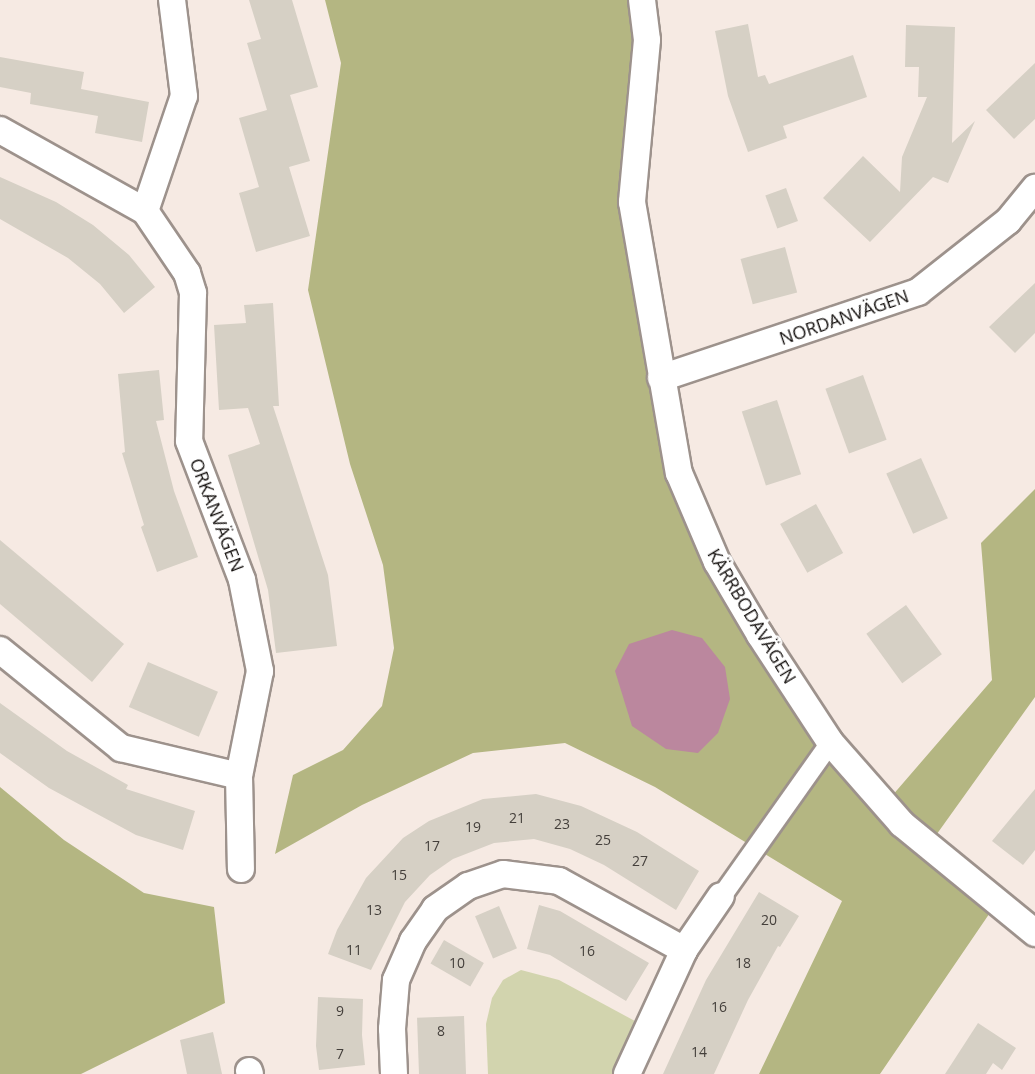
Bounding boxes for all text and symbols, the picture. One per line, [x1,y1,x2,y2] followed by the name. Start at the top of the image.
[776,285,912,349] street label: NORDANVÄGEN
[185,455,249,575] street label: ORKANVÄGEN
[703,545,801,687] street label: KÄRRBODAVÄGEN
[509,810,525,826] house number: 21
[554,816,570,832] house number: 23
[465,819,481,835] house number: 19
[595,832,611,848] house number: 25
[424,838,440,854] house number: 17
[632,853,648,869] house number: 27
[391,867,407,883] house number: 15
[366,902,382,918] house number: 13
[761,912,777,928] house number: 20
[346,942,362,958] house number: 11
[579,943,595,959] house number: 16
[449,955,465,971] house number: 10
[735,955,751,971] house number: 18
[711,999,727,1015] house number: 16
[336,1003,344,1019] house number: 9
[437,1023,445,1039] house number: 8
[691,1044,707,1060] house number: 14
[336,1046,344,1062] house number: 7

